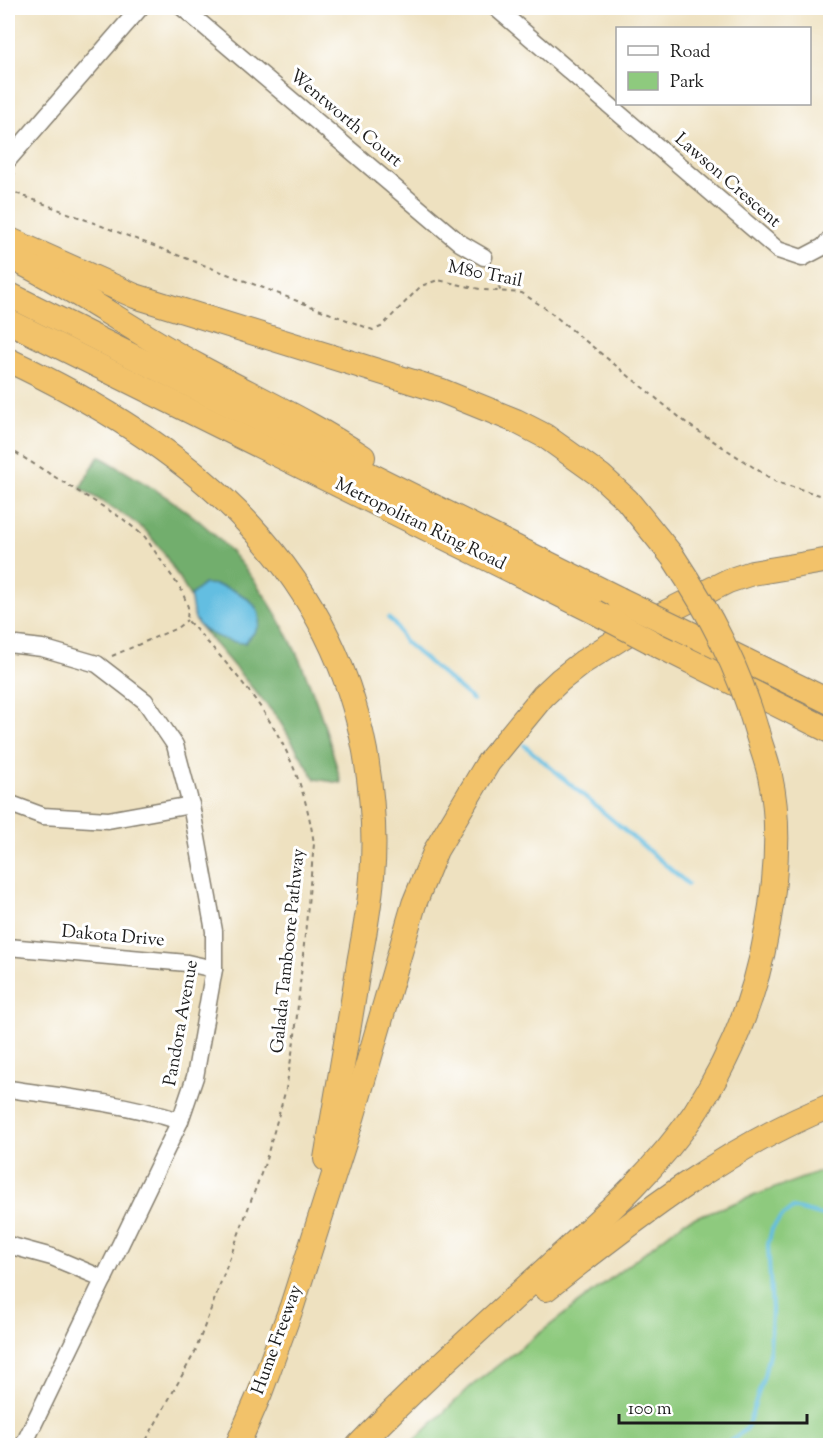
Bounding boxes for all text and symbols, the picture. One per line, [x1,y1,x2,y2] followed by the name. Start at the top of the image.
[616,27,811,105] legend
[670,40,710,66] text: Road
[283,64,407,174] street label: Wentworth Court
[670,70,705,96] text: Park
[668,127,786,235] street label: Lawson Crescent
[446,255,524,295] street label: M80 Trail
[330,472,510,578] street label: Metropolitan Ring Road
[265,847,313,1055] street label: Galada Tamboore Pathway
[60,920,166,954] street label: Dakota Drive
[158,958,206,1088] street label: Pandora Avenue
[246,1282,310,1398] street label: Hume Freeway
[619,1387,806,1425] scale bar
[628,1397,672,1423] text: 100 m

